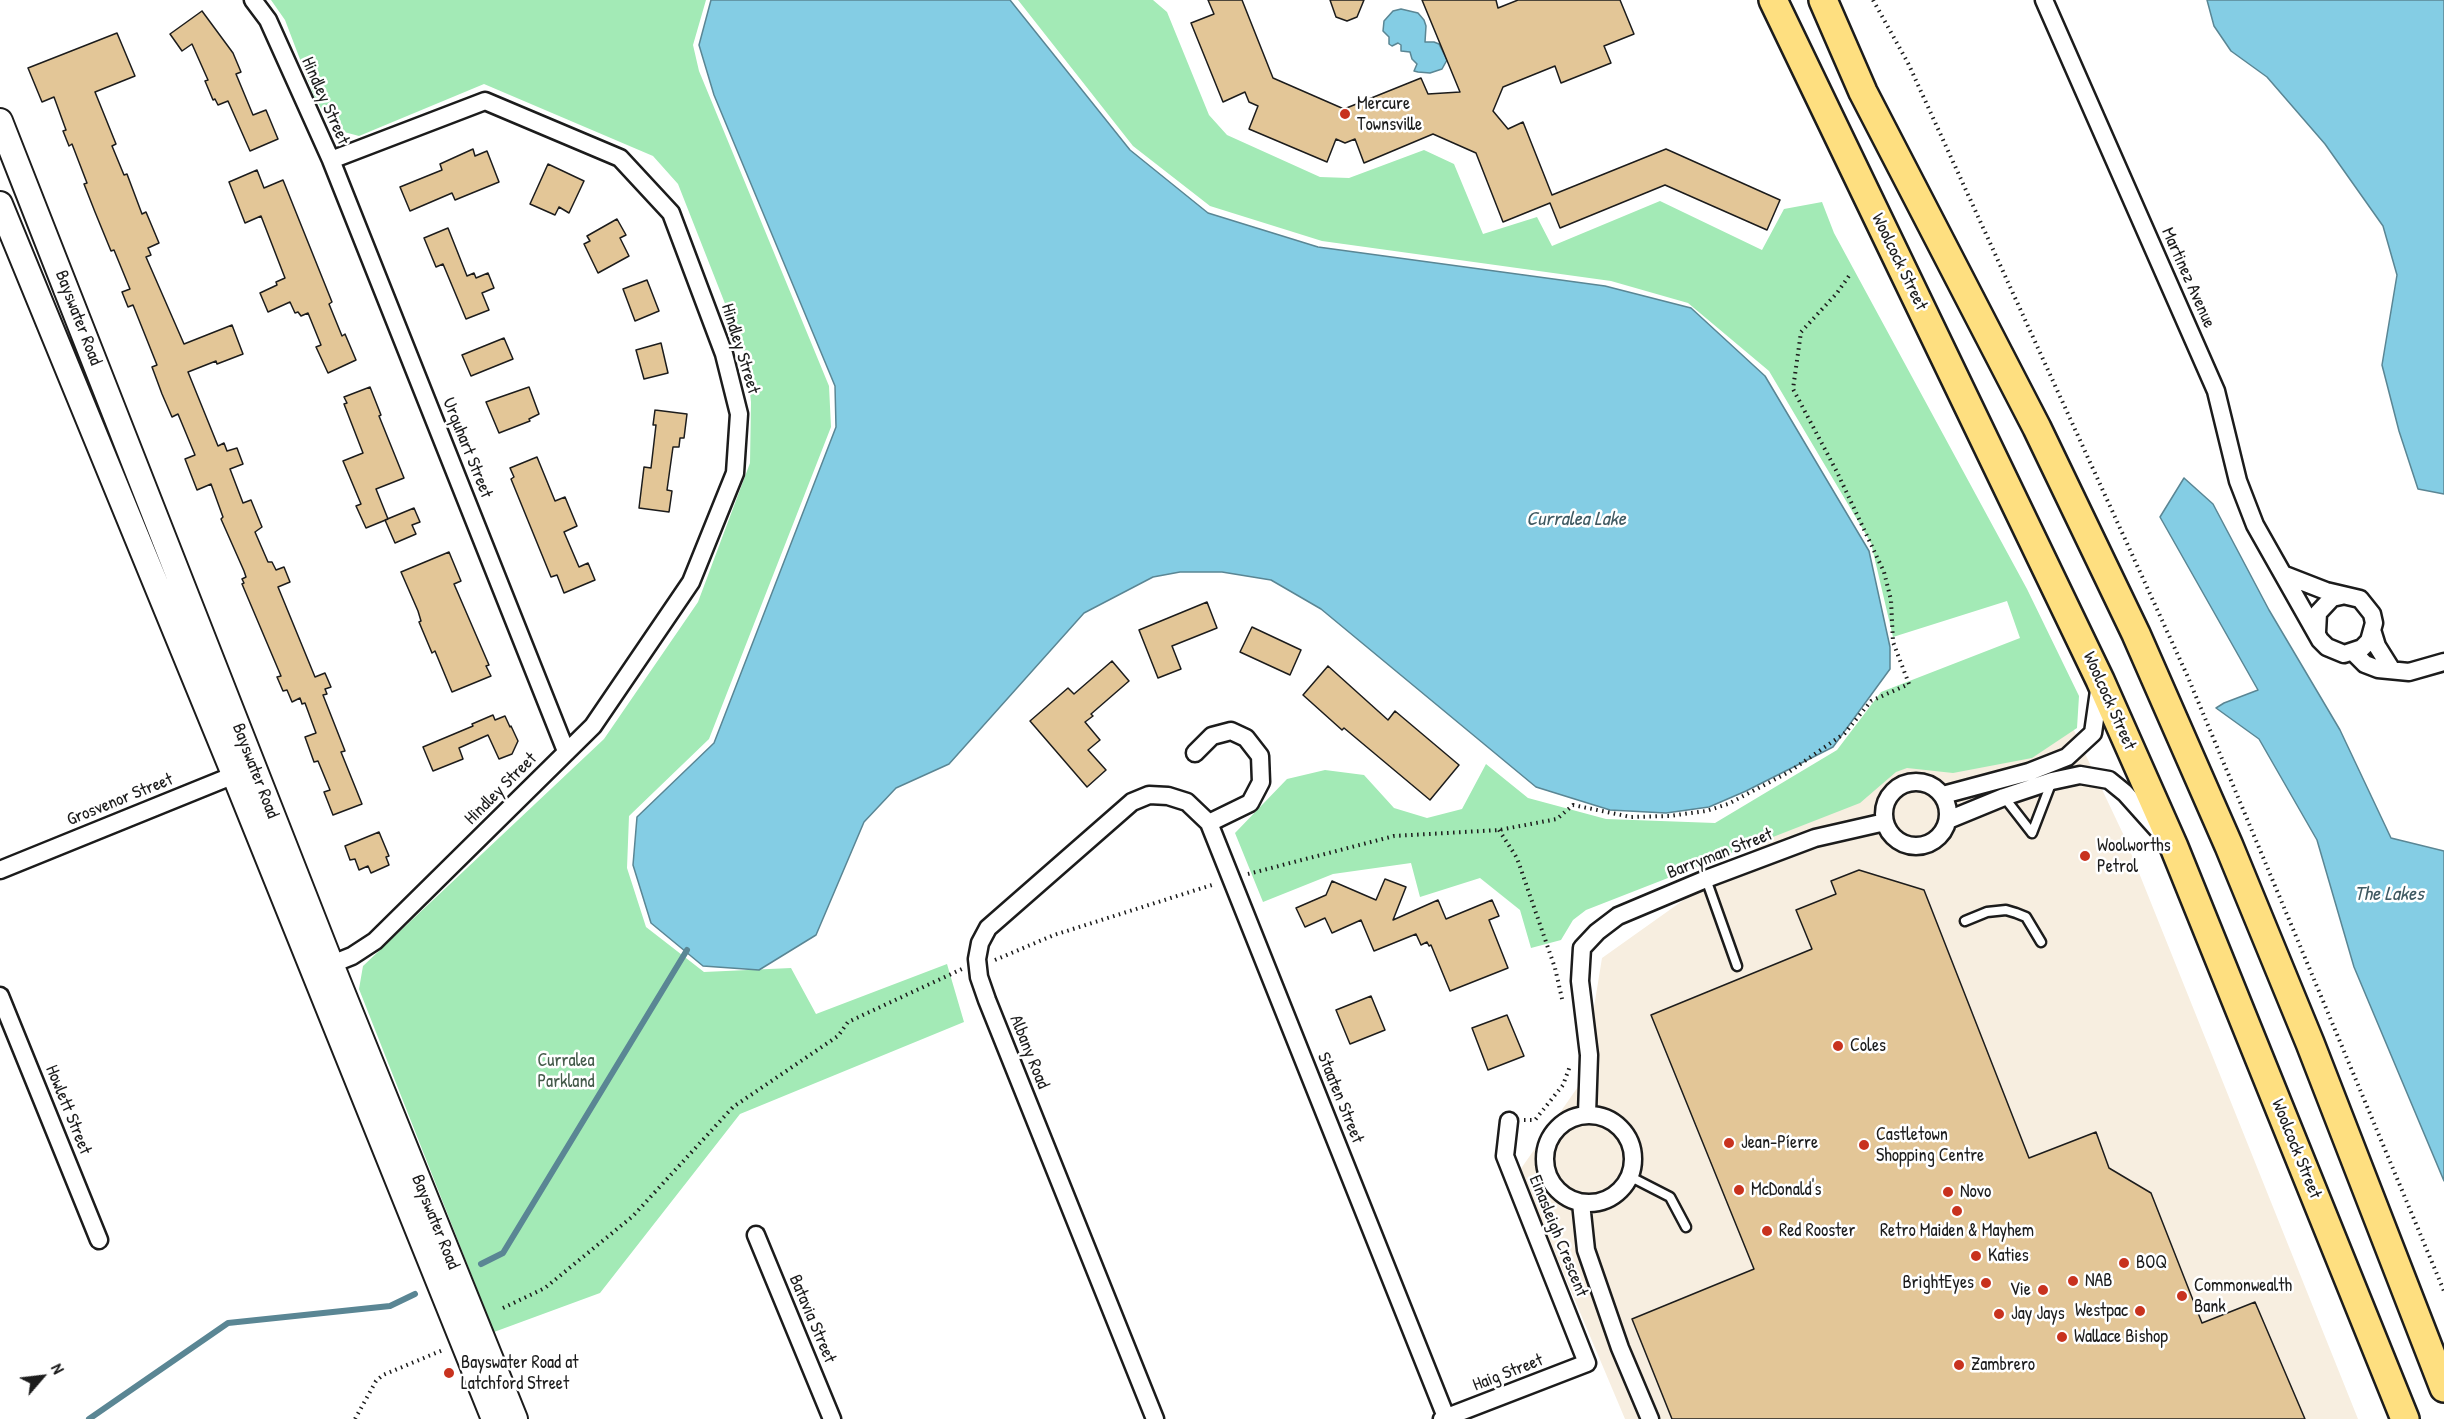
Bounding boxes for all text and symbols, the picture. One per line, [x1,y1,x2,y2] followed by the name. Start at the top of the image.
[296,54,354,148] street label: Hindley Street
[1357,93,1422,136] place label: Mercure Townsville
[1338,107,1352,121] marker: Mercure Townsville
[1866,210,1932,314] street label: Woolcock Street
[2156,224,2220,332] street label: Martinez Avenue
[50,267,106,369] street label: Bayswater Road
[716,301,764,397] street label: Hindley Street
[437,395,497,501] street label: Urquhart Street
[1526,508,1626,532] water label: Curralea Lake
[2078,649,2140,753] street label: Woolcock Street
[227,720,283,822] street label: Bayswater Road
[460,748,542,830] street label: Hindley Street
[64,769,176,831] street label: Grosvenor Street
[1664,824,1776,884] street label: Barryman Street
[2097,835,2171,878] place label: Woolworths Petrol
[2078,849,2092,863] marker: Woolworths Petrol
[2354,883,2424,907] water label: The Lakes
[1004,1012,1054,1092] street label: Albany Road
[1850,1035,1886,1057] place label: Coles
[1831,1039,1845,1053] marker: Coles
[1312,1049,1368,1147] street label: Staaten Street
[537,1050,595,1092] park label: Curralea Parkland
[40,1062,96,1158] street label: Howlett Street
[2266,1096,2326,1202] street label: Woolcock Street
[1876,1124,1984,1166] place label: Castletown Shopping Centre
[1741,1132,1818,1154] place label: Jean-Píerre
[1722,1136,1736,1150] marker: Jean-Píerre
[1857,1138,1871,1152] marker: Castletown Shopping Centre
[406,1172,464,1272] street label: Bayswater Road
[1524,1172,1592,1300] street label: Einasleigh Crescent
[1751,1179,1821,1201] place label: McDonald's
[1960,1181,1991,1203] place label: Novo
[1732,1183,1746,1197] marker: McDonald's
[1941,1185,1955,1199] marker: Novo
[1950,1204,1964,1218] marker: Retro Maiden & Mayhem
[1779,1220,1855,1242] place label: Red Rooster
[1880,1220,2034,1242] place label: Retro Maiden & Mayhem
[1760,1224,1774,1238] marker: Red Rooster
[1988,1245,2029,1267] place label: Katies
[1969,1249,1983,1263] marker: Katies
[2136,1252,2167,1274] place label: BOQ
[2117,1256,2131,1270] marker: BOQ
[2085,1270,2112,1292] place label: NAB
[784,1272,840,1366] street label: Batavia Street
[1902,1272,1974,1294] place label: BrightEyes
[2066,1274,2080,1288] marker: NAB
[2194,1275,2292,1318] place label: Commonwealth Bank
[1979,1276,1993,1290] marker: BrightEyes
[2010,1279,2031,1301] place label: Vie
[2036,1283,2050,1297] marker: Vie
[2175,1289,2189,1303] marker: Commonwealth Bank
[2075,1300,2128,1322] place label: Westpac
[2011,1303,2065,1325] place label: Jay Jays
[2133,1304,2147,1318] marker: Westpac
[1992,1307,2006,1321] marker: Jay Jays
[2074,1326,2168,1348] place label: Wallace Bishop
[2055,1330,2069,1344] marker: Wallace Bishop
[12,1347,72,1407] north arrow
[1470,1350,1546,1396] street label: Haig Street
[461,1352,578,1394] place label: Bayswater Road at Latchford Street
[1971,1354,2035,1376] place label: Zambrero
[1952,1358,1966,1372] marker: Zambrero
[46,1360,70,1377] text: N
[442,1366,456,1380] marker: Bayswater Road at Latchford Street

